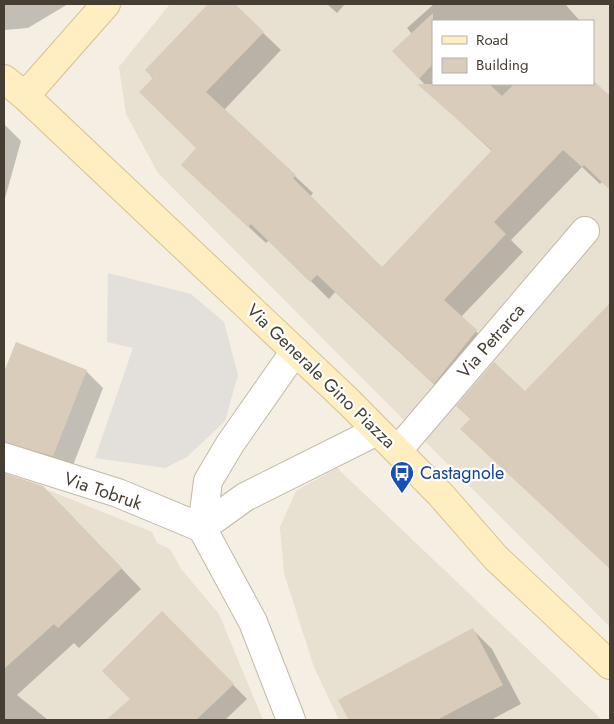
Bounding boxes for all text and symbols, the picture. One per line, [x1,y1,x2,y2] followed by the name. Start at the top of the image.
[432,20,594,85] legend
[476,29,508,51] text: Road
[476,54,528,76] text: Building
[241,298,401,454] street label: Via Generale Gino Piazza
[451,298,531,384] street label: Via Petrarca
[389,460,415,494] bus stop icon: Castagnole
[420,460,504,486] place label: Castagnole
[61,466,146,516] street label: Via Tobruk

